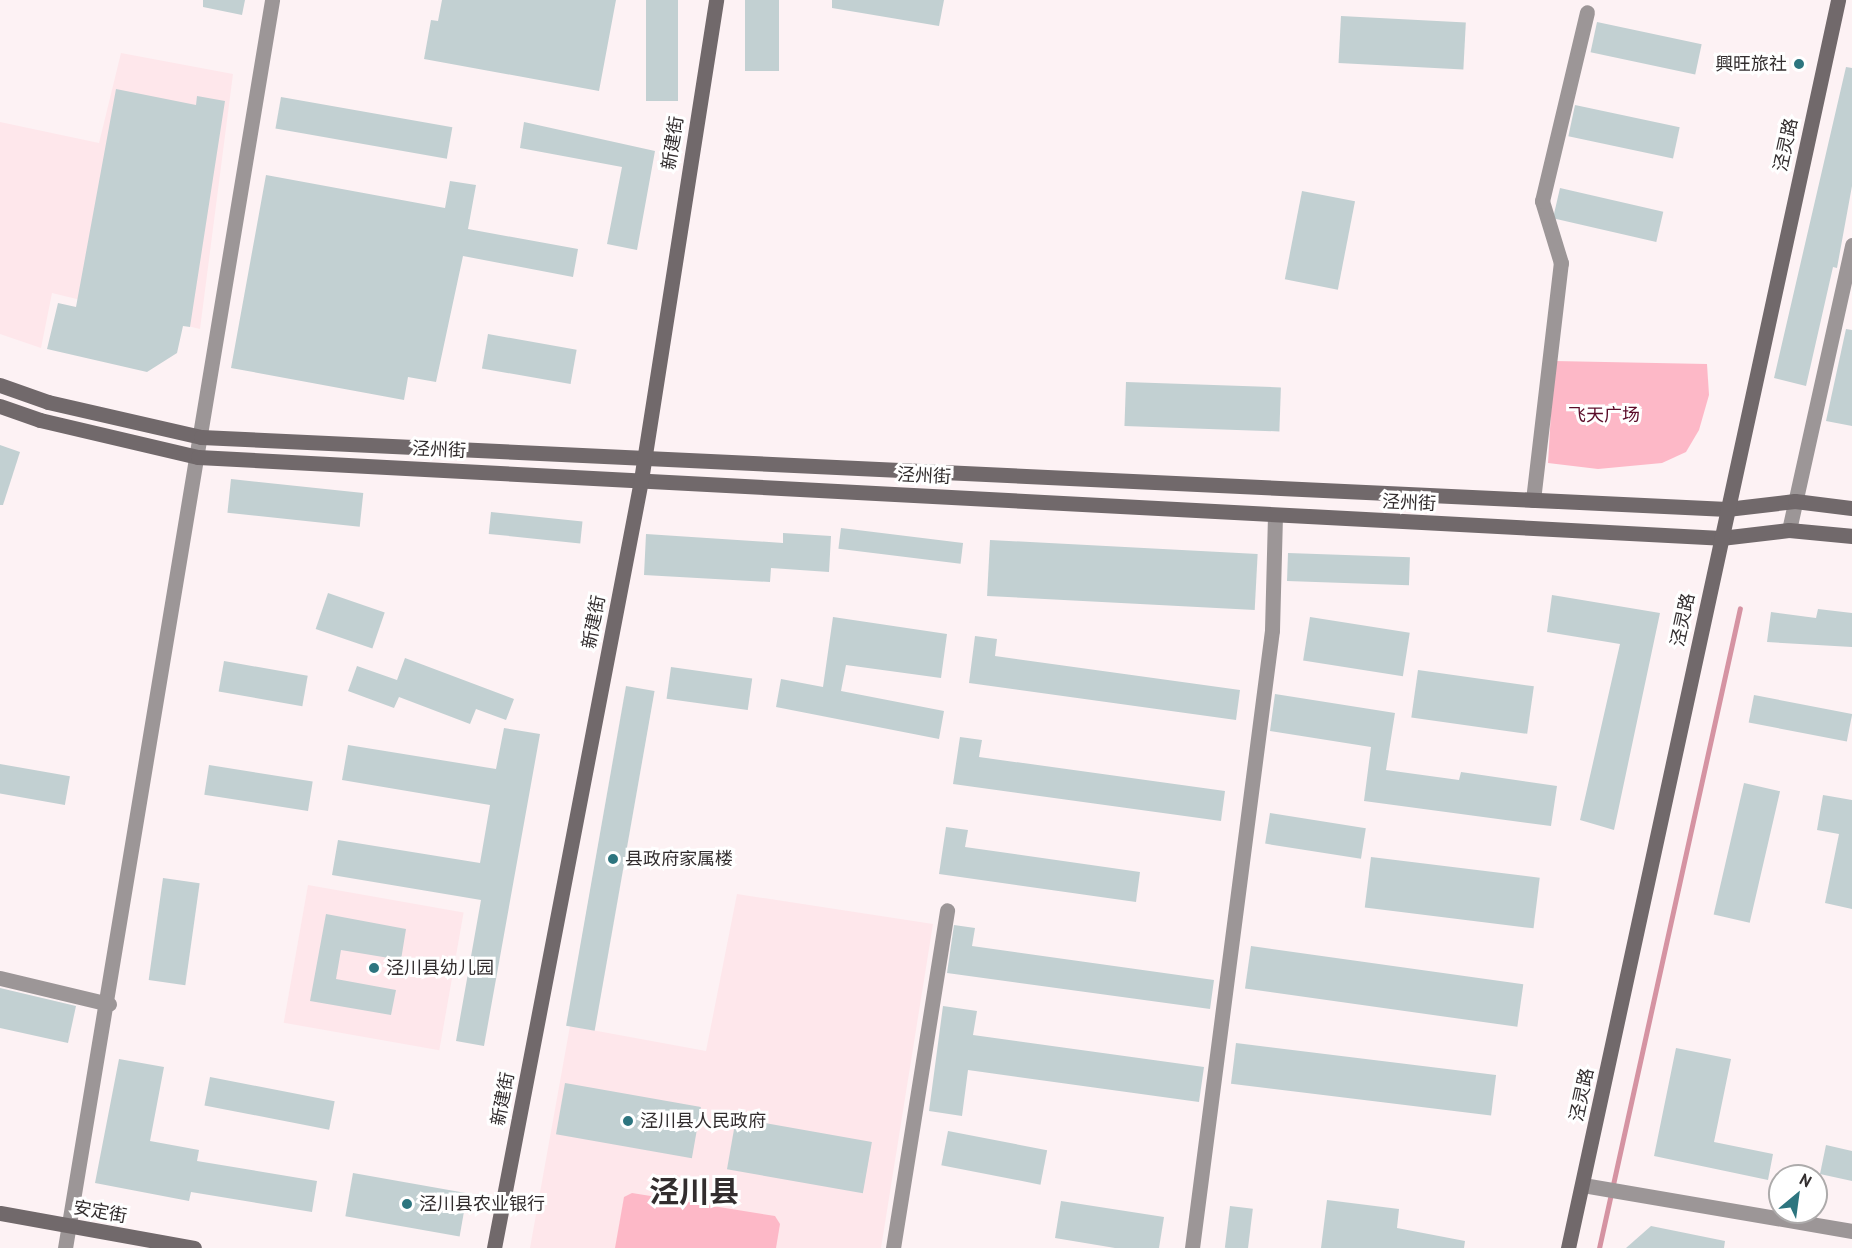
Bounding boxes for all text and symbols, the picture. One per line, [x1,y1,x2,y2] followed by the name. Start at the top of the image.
[1715,53,1787,75] place label: 興旺旅社
[1792,57,1806,71] marker: 興旺旅社
[658,115,688,171] street label: 新建街
[1770,116,1802,174] street label: 泾灵路
[1568,404,1640,426] park label: 飞天广场
[411,438,467,462] street label: 泾州街
[896,464,952,488] street label: 泾州街
[1381,491,1437,515] street label: 泾州街
[1667,591,1699,649] street label: 泾灵路
[578,593,610,651] street label: 新建街
[625,848,733,870] place label: 县政府家属楼
[606,852,620,866] marker: 县政府家属楼
[386,957,494,979] place label: 泾川县幼儿园
[367,961,381,975] marker: 泾川县幼儿园
[1566,1066,1598,1124] street label: 泾灵路
[487,1070,519,1128] street label: 新建街
[640,1110,766,1132] place label: 泾川县人民政府
[621,1114,635,1128] marker: 泾川县人民政府
[1768,1164,1828,1224] north arrow
[1796,1169,1815,1191] text: N
[649,1173,739,1209] district label: 泾川县
[419,1193,545,1215] place label: 泾川县农业银行
[72,1197,128,1227] street label: 安定街
[400,1197,414,1211] marker: 泾川县农业银行

